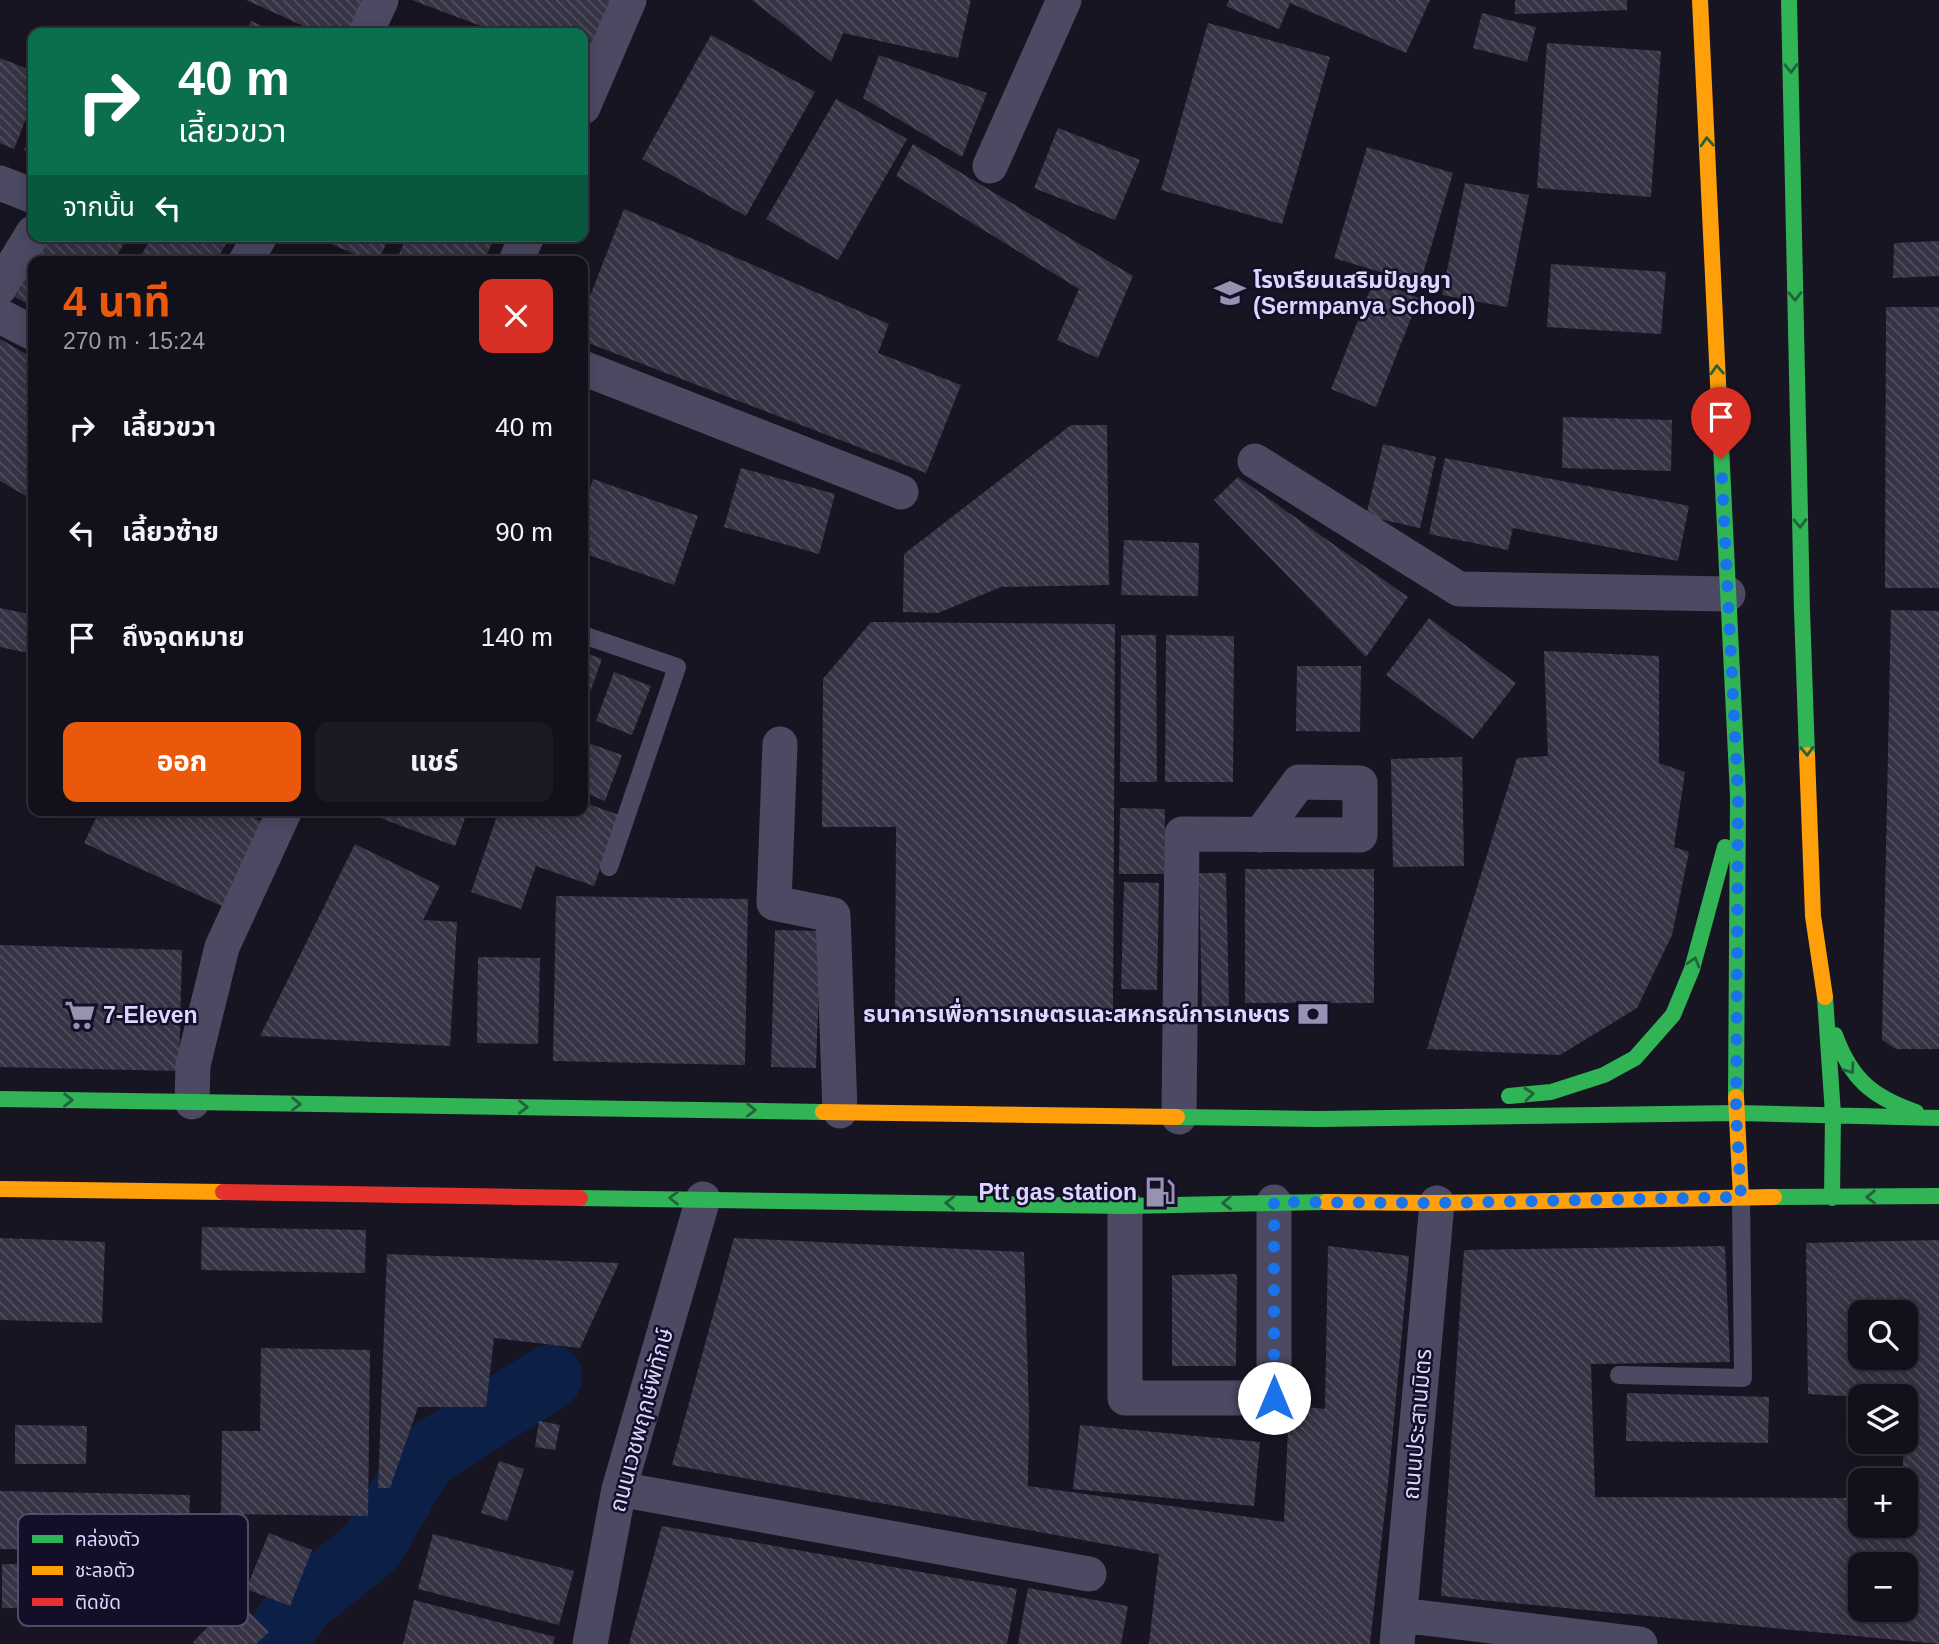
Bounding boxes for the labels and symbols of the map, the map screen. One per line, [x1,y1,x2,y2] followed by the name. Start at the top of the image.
[1783,63,1798,74] one-way arrow
[1699,137,1714,148] one-way arrow
[1253,267,1475,319] place label: โรงเรียนเสริมปัญญา (Sermpanya School)
[1213,276,1247,310] school or university icon: โรงเรียนเสริมปัญญา (Sermpanya School)
[1788,290,1803,301] one-way arrow
[1710,364,1725,375] one-way arrow
[1691,387,1751,459] pin
[1792,518,1808,529] one-way arrow
[1800,745,1815,756] one-way arrow
[1685,956,1700,968] one-way arrow
[1296,997,1330,1031] bank icon: ธนาคารเพื่อการเกษตรและสหกรณ์การเกษตร
[63,998,97,1032] supermarket icon: 7-Eleven
[863,998,1290,1027] place label: ธนาคารเพื่อการเกษตรและสหกรณ์การเกษตร
[103,1002,198,1028] place label: 7-Eleven
[1842,1061,1855,1074] one-way arrow
[1524,1087,1535,1102] one-way arrow
[63,1093,74,1108] one-way arrow
[291,1096,301,1112] one-way arrow
[518,1099,529,1115] one-way arrow
[746,1102,756,1118] one-way arrow
[1143,1175,1177,1209] fuel station icon: Ptt gas station
[979,1179,1137,1205] place label: Ptt gas station
[1865,1190,1876,1205] one-way arrow
[668,1191,679,1206] one-way arrow
[945,1195,955,1211] one-way arrow
[1221,1195,1232,1211] one-way arrow
[604,1325,678,1515] street label: ถนนเวชพฤกษ์พิทักษ์
[1397,1347,1437,1501] street label: ถนนประสานมิตร
[1237,1361,1311,1435] position arrow
[18,1514,248,1626] legend
[75,1528,140,1550] text: คล่องตัว
[75,1560,135,1581] text: ชะลอตัว
[75,1592,121,1613] text: ติดขัด

